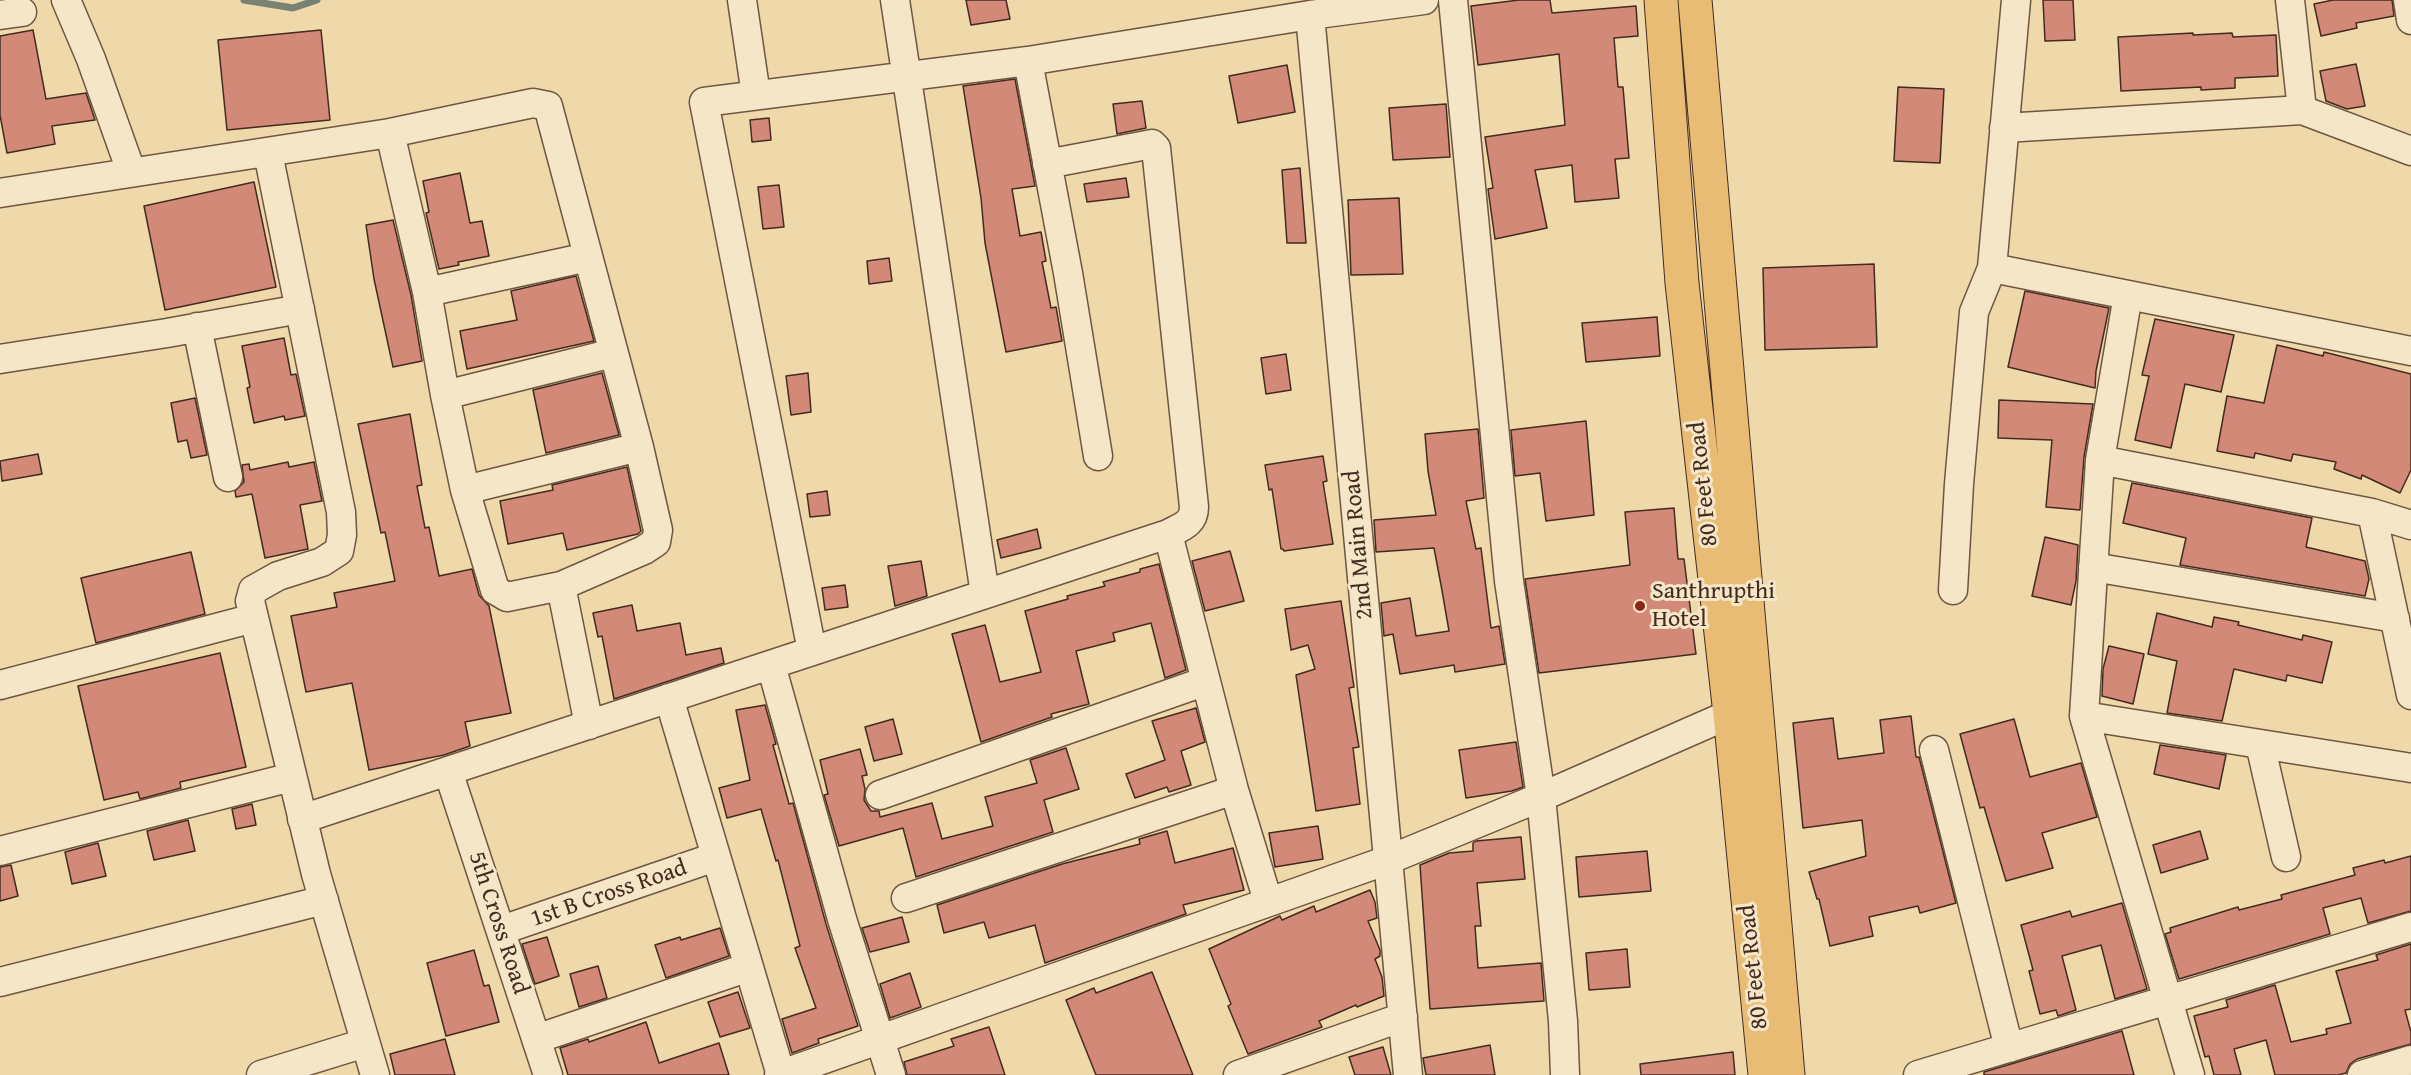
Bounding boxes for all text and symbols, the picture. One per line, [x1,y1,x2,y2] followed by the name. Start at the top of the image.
[1683,420,1725,548] street label: 80 Feet Road
[1338,469,1380,621] street label: 2nd Main Road
[1652,578,1775,634] place label: Santhrupthi Hotel
[1633,599,1647,613] marker: Santhrupthi Hotel
[461,848,535,998] street label: 5th Cross Road
[527,854,691,934] street label: 1st B Cross Road
[1733,903,1775,1031] street label: 80 Feet Road

